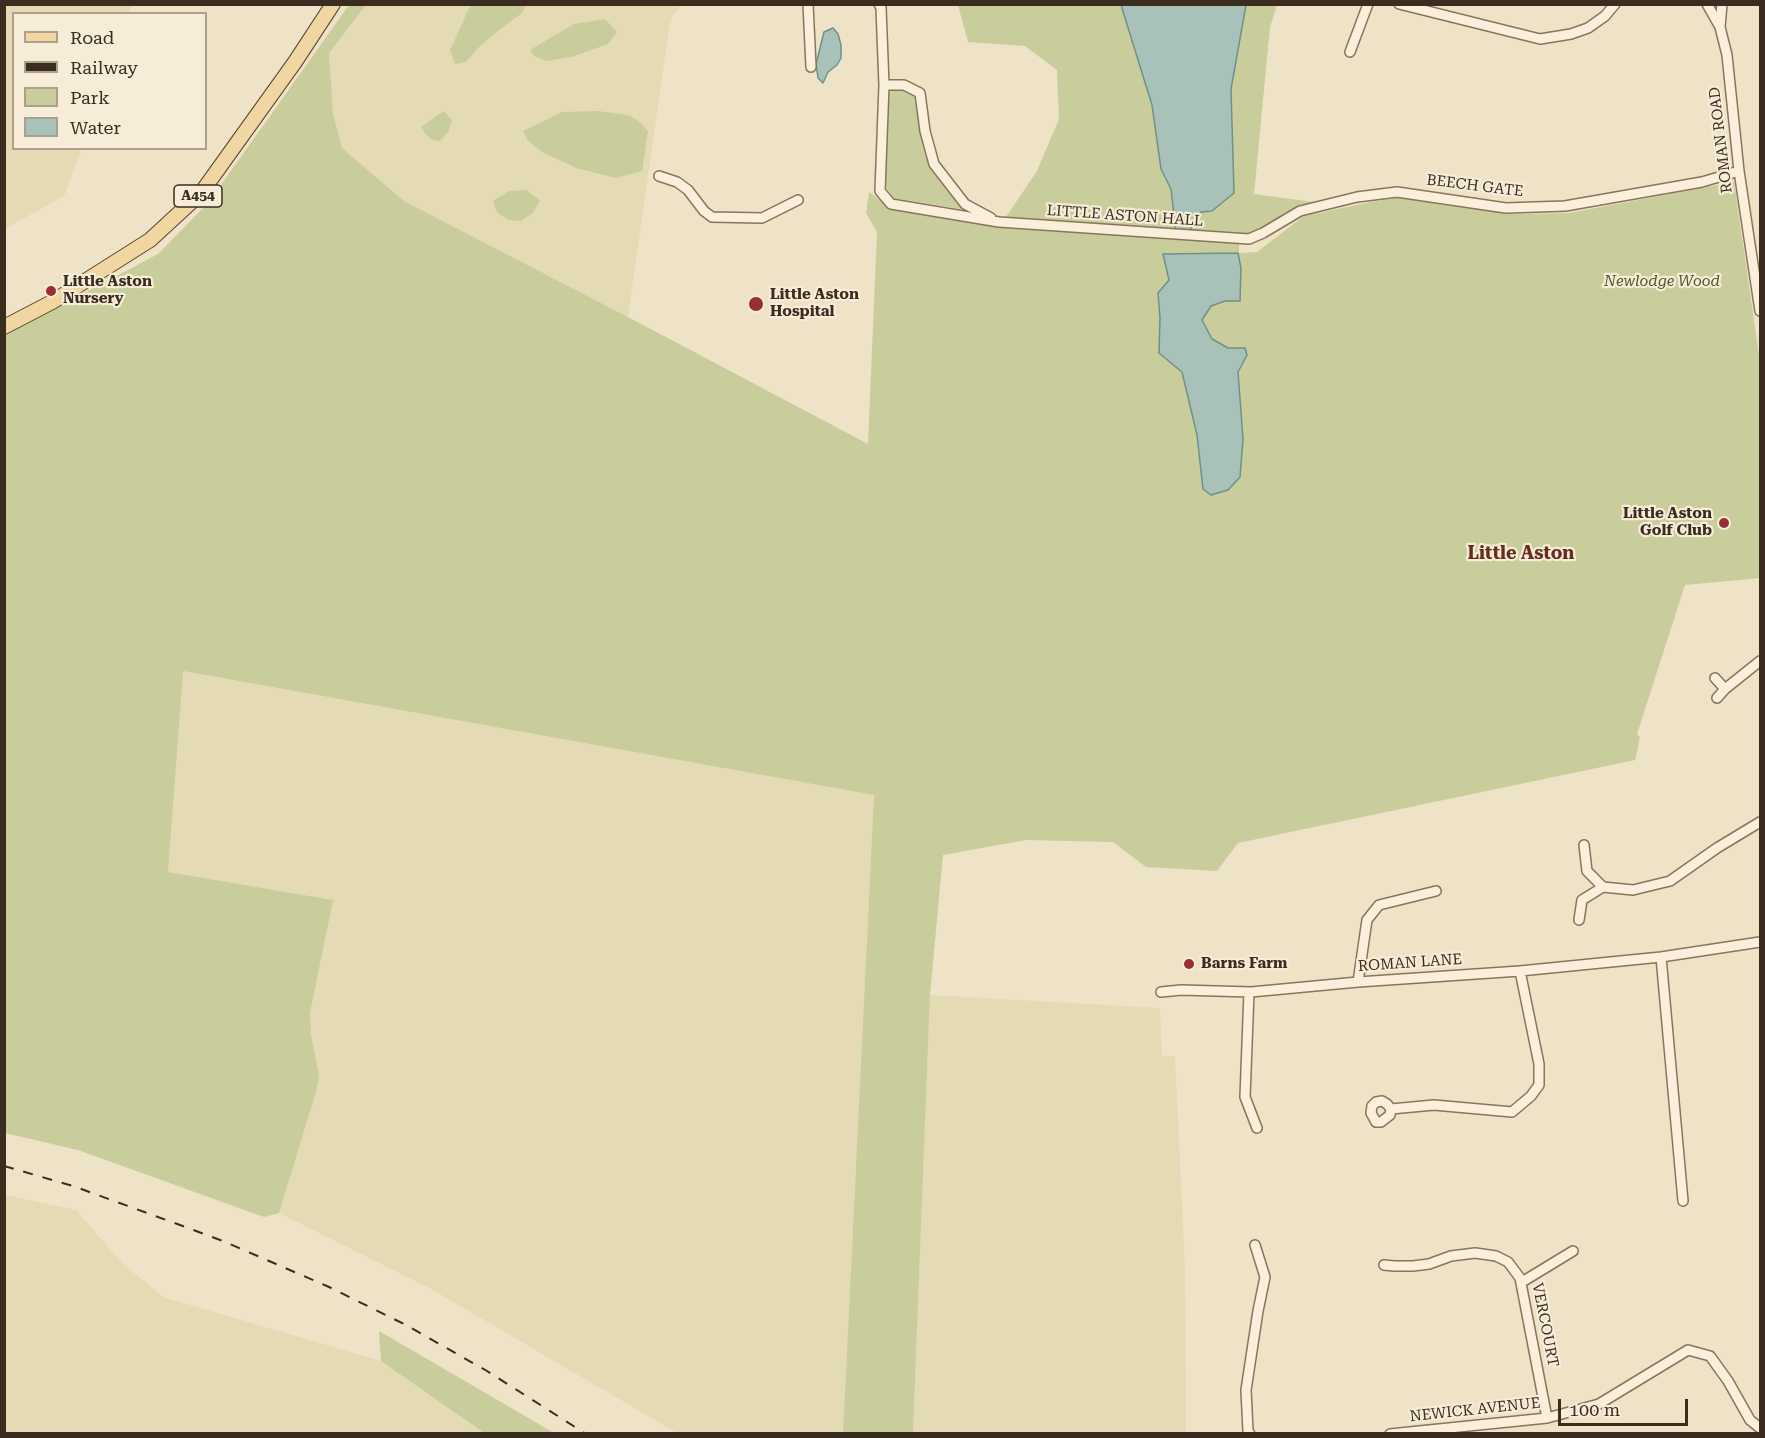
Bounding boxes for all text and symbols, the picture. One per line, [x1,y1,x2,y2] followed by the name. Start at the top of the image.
[12,12,207,150] legend
[70,27,114,48] text: Road
[70,57,138,78] text: Railway
[1706,86,1736,194] street label: ROMAN ROAD
[70,87,110,108] text: Park
[70,117,121,138] text: Water
[1426,171,1524,201] street label: BEECH GATE
[174,185,222,207] road number: A454
[1046,202,1204,230] street label: LITTLE ASTON HALL
[63,273,152,308] place label: Little Aston Nursery
[1604,273,1720,291] park label: Newlodge Wood
[44,284,58,298] marker: Little Aston Nursery
[770,286,859,321] place label: Little Aston Hospital
[747,295,765,313] marker: Little Aston Hospital
[1623,505,1712,540] place label: Little Aston Golf Club
[1717,516,1731,530] marker: Little Aston Golf Club
[1468,543,1574,565] district label: Little Aston
[1357,950,1463,976] street label: ROMAN LANE
[1201,955,1288,973] place label: Barns Farm
[1182,957,1196,971] marker: Barns Farm
[1528,1281,1562,1369] street label: VERCOURT
[1561,1387,1692,1425] scale bar
[1409,1394,1541,1426] street label: NEWICK AVENUE
[1569,1399,1620,1420] text: 100 m

